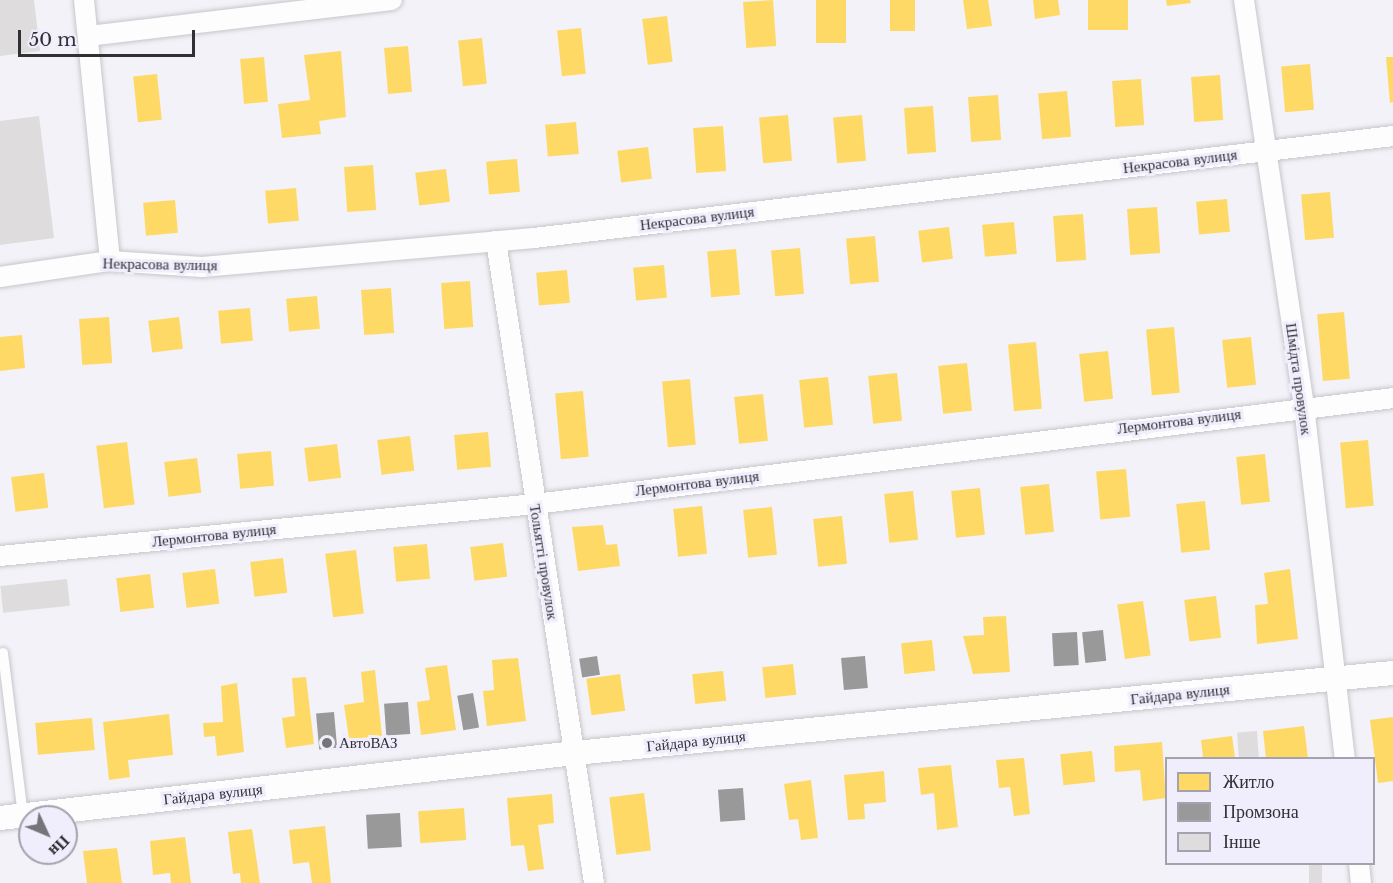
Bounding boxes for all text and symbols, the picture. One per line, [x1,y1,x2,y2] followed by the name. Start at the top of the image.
[21,18,198,56] scale bar
[29,29,77,51] text: 50 m
[1122,145,1238,177] street label: Некрасова вулиця
[639,202,755,234] street label: Некрасова вулиця
[102,254,218,274] street label: Некрасова вулиця
[1282,322,1316,436] street label: Шмідта провулок
[1116,404,1242,438] street label: Лермонтова вулиця
[634,466,760,500] street label: Лермонтова вулиця
[526,503,562,621] street label: Тольятті провулок
[151,520,277,550] street label: Лермонтова вулиця
[1130,680,1230,708] street label: Гайдара вулиця
[646,727,746,755] street label: Гайдара вулиця
[339,734,397,752] place label: АвтоВАЗ
[320,736,334,750] marker: АвтоВАЗ
[1165,757,1375,865] legend
[1223,771,1274,793] text: Житло
[163,780,263,808] street label: Гайдара вулиця
[1223,801,1299,823] text: Промзона
[18,805,78,865] north arrow
[45,831,74,861] text: Пн
[1223,831,1260,853] text: Інше

